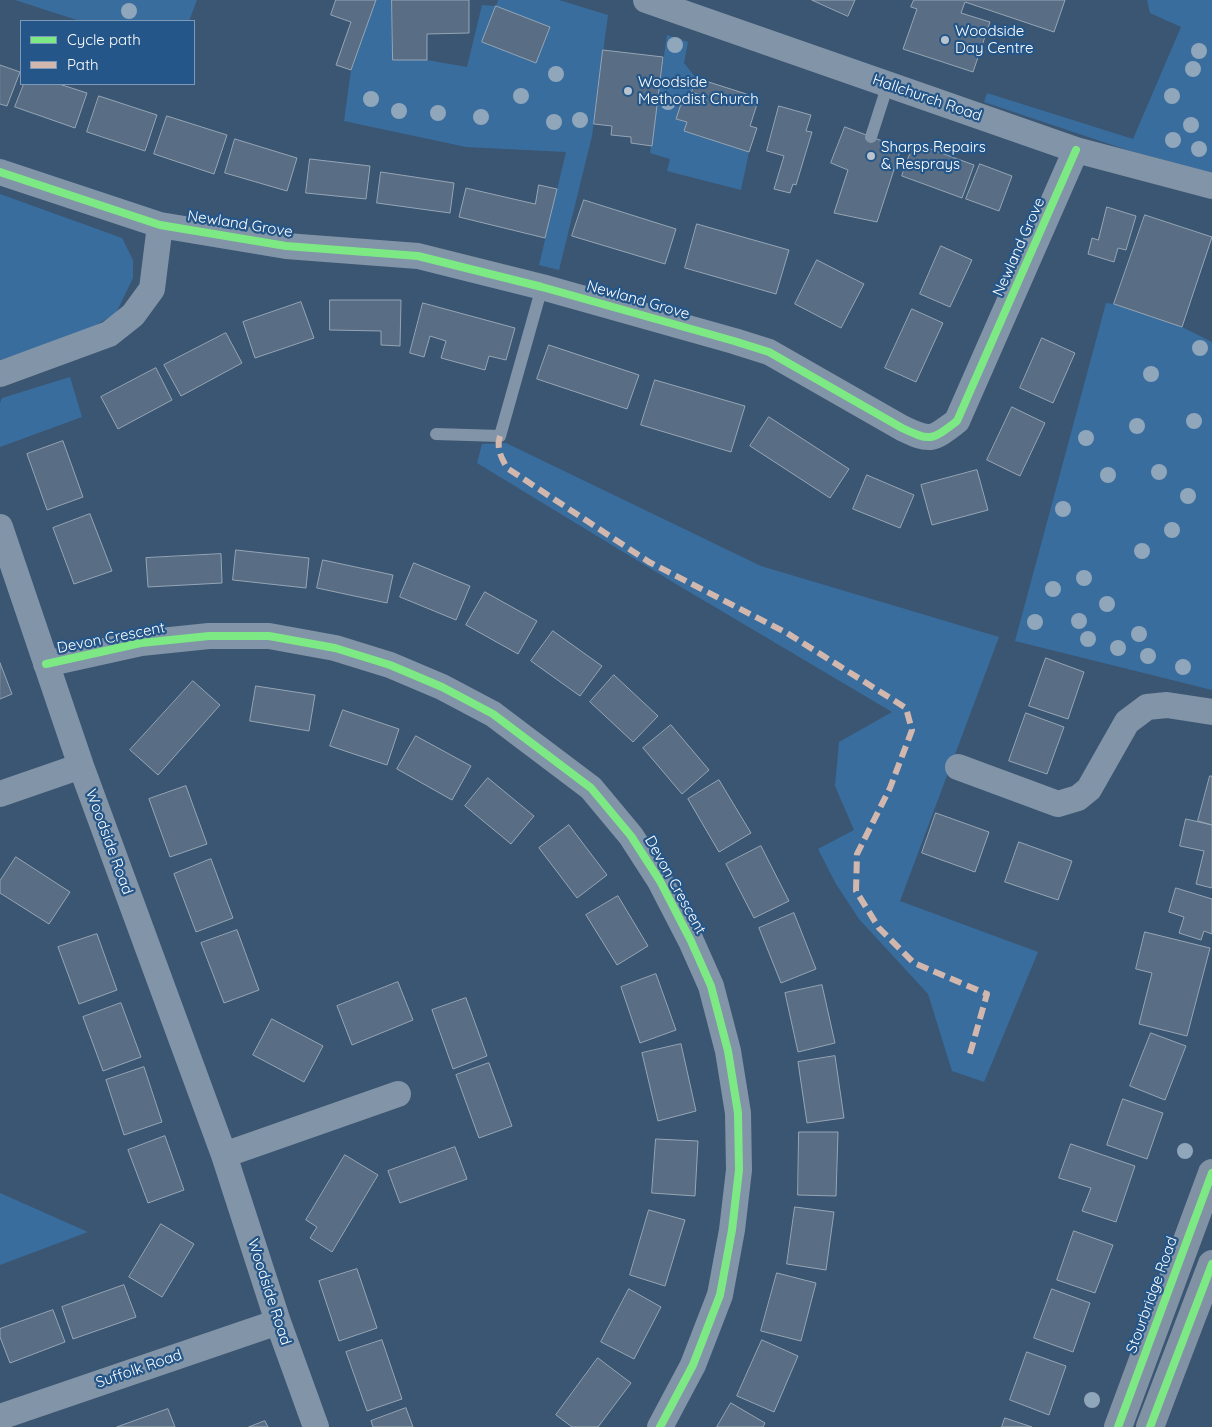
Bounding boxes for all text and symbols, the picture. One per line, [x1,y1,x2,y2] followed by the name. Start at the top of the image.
[20,20,195,85] legend
[955,22,1033,57] place label: Woodside Day Centre
[67,30,141,49] text: Cycle path
[939,34,951,46] marker: Woodside Day Centre
[67,55,99,74] text: Path
[870,71,984,125] street label: Hallchurch Road
[638,73,759,108] place label: Woodside Methodist Church
[622,85,634,97] marker: Woodside Methodist Church
[881,138,986,173] place label: Sharps Repairs & Resprays
[865,150,877,162] marker: Sharps Repairs & Resprays
[989,195,1049,299] street label: Newland Grove
[186,207,294,241] street label: Newland Grove
[584,277,692,323] street label: Newland Grove
[55,619,167,657] street label: Devon Crescent
[82,787,136,897] street label: Woodside Road
[641,833,709,937] street label: Devon Crescent
[1123,1234,1181,1356] street label: Stourbridge Road
[243,1237,295,1347] street label: Woodside Road
[94,1346,184,1392] street label: Suffolk Road

